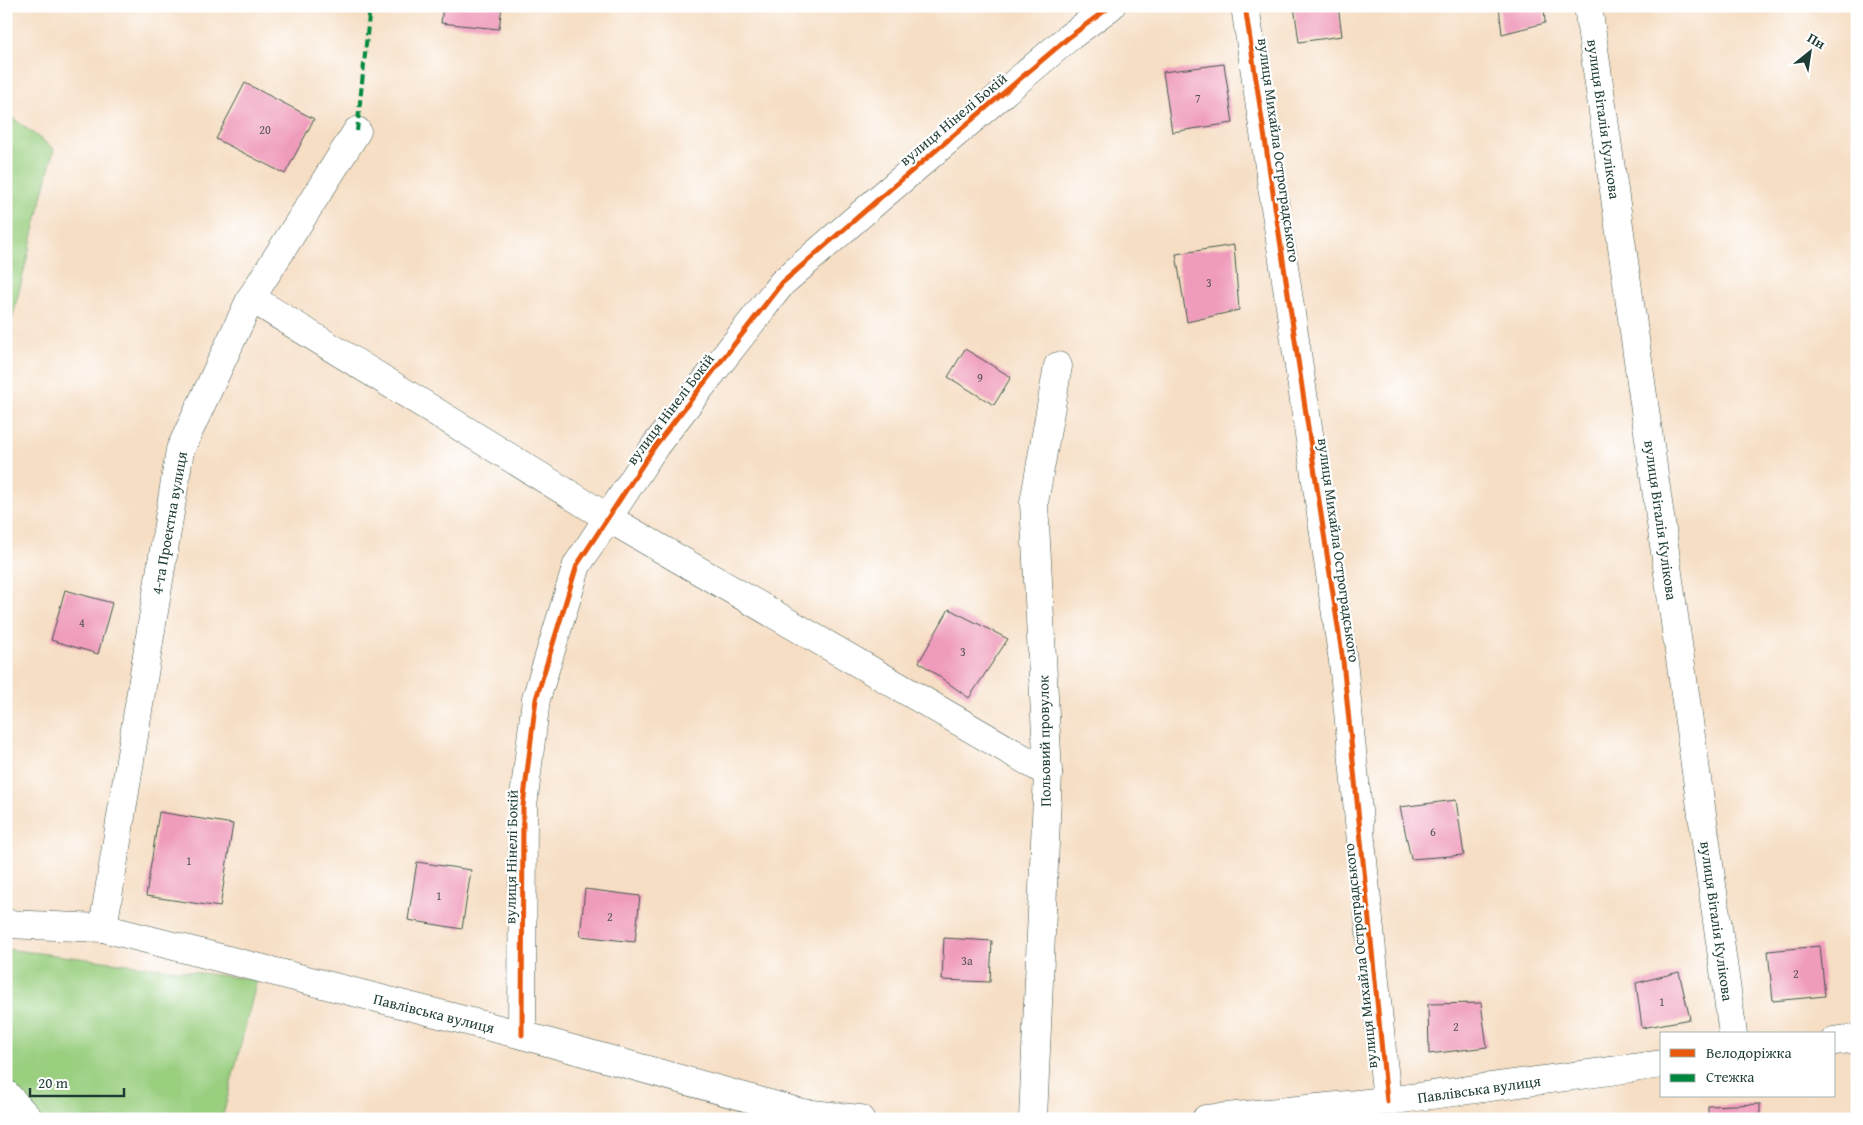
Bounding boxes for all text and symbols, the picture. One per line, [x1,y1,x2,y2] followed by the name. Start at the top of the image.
[1786,28,1836,78] north arrow
[1804,28,1830,54] text: Пн
[1253,36,1305,264] street label: вулиця Михайла Остроградського
[1582,38,1626,201] street label: вулиця Віталія Кулікова
[895,68,1011,170] street label: вулиця Нінелі Бокій
[1195,90,1201,107] house number: 7
[259,121,271,138] house number: 20
[1206,274,1212,291] house number: 3
[621,349,719,469] street label: вулиця Нінелі Бокій
[977,369,983,386] house number: 9
[1313,436,1365,664] street label: вулиця Михайла Остроградського
[1639,439,1683,602] street label: вулиця Віталія Кулікова
[146,449,192,596] street label: 4-та Проектна вулиця
[79,614,85,631] house number: 4
[960,643,966,660] house number: 3
[1032,675,1056,807] street label: Польовий провулок
[499,790,523,924] street label: вулиця Нінелі Бокій
[1430,823,1436,840] house number: 6
[1695,840,1739,1003] street label: вулиця Віталія Кулікова
[1338,842,1382,1070] street label: вулиця Михайла Остроградського
[186,852,192,869] house number: 1
[436,887,442,904] house number: 1
[607,908,613,925] house number: 2
[961,952,973,969] house number: 3а
[1793,965,1799,982] house number: 2
[371,988,497,1038] street label: Павлівська вулиця
[1659,993,1665,1010] house number: 1
[1453,1018,1459,1035] house number: 2
[1660,1032,1836,1098] legend
[1706,1042,1792,1063] text: Велодоріжка
[30,1065,124,1097] scale bar
[1706,1066,1755,1087] text: Стежка
[1416,1070,1542,1108] street label: Павлівська вулиця
[38,1072,69,1093] text: 20 m

